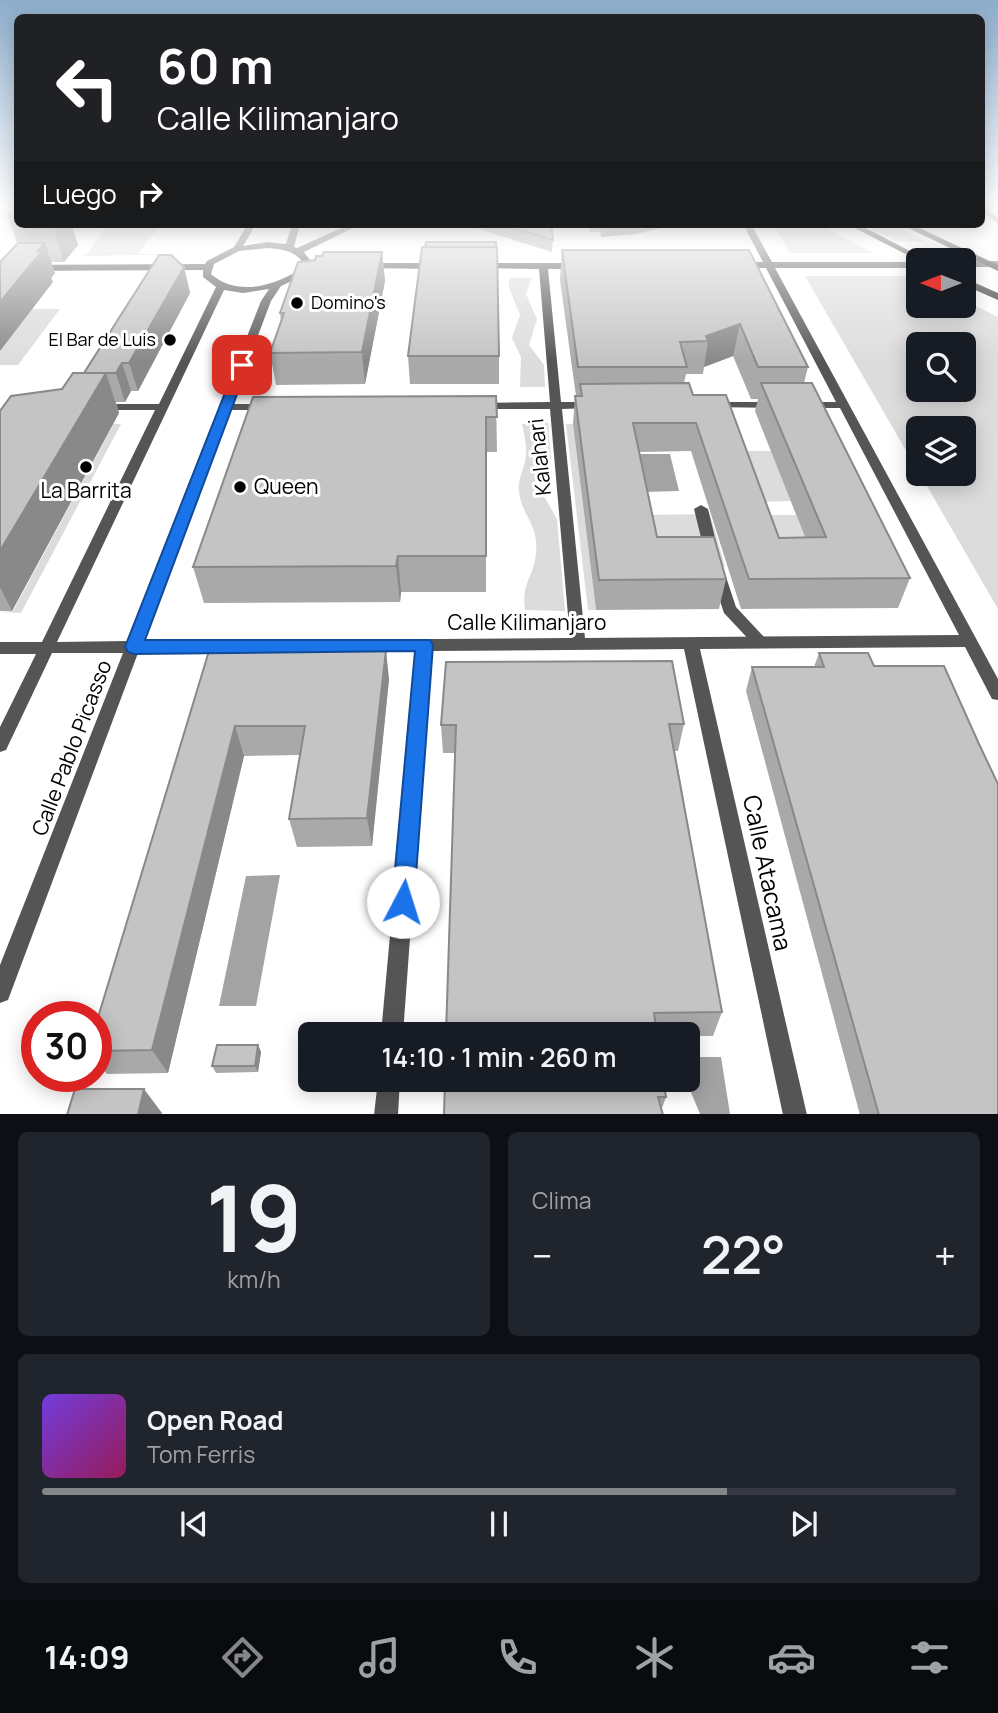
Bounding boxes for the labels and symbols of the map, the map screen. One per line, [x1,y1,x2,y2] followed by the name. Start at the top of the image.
[906,248,976,318] north arrow
[311,290,386,314] place label: Domino's
[289,295,305,311] marker: Domino's
[48,327,156,351] place label: El Bar de Luis
[162,332,178,348] marker: El Bar de Luis
[212,335,272,395] pin
[521,417,557,497] street label: Kalahari
[78,459,94,475] marker: La Barrita
[254,472,318,500] place label: Queen
[40,476,132,504] place label: La Barrita
[232,479,248,495] marker: Queen
[448,608,606,636] street label: Calle Kilimanjaro
[25,656,117,840] street label: Calle Pablo Picasso
[736,792,801,954] street label: Calle Atacama
[366,865,440,939] position arrow
[21,1001,112,1092] speed limit sign: 30

